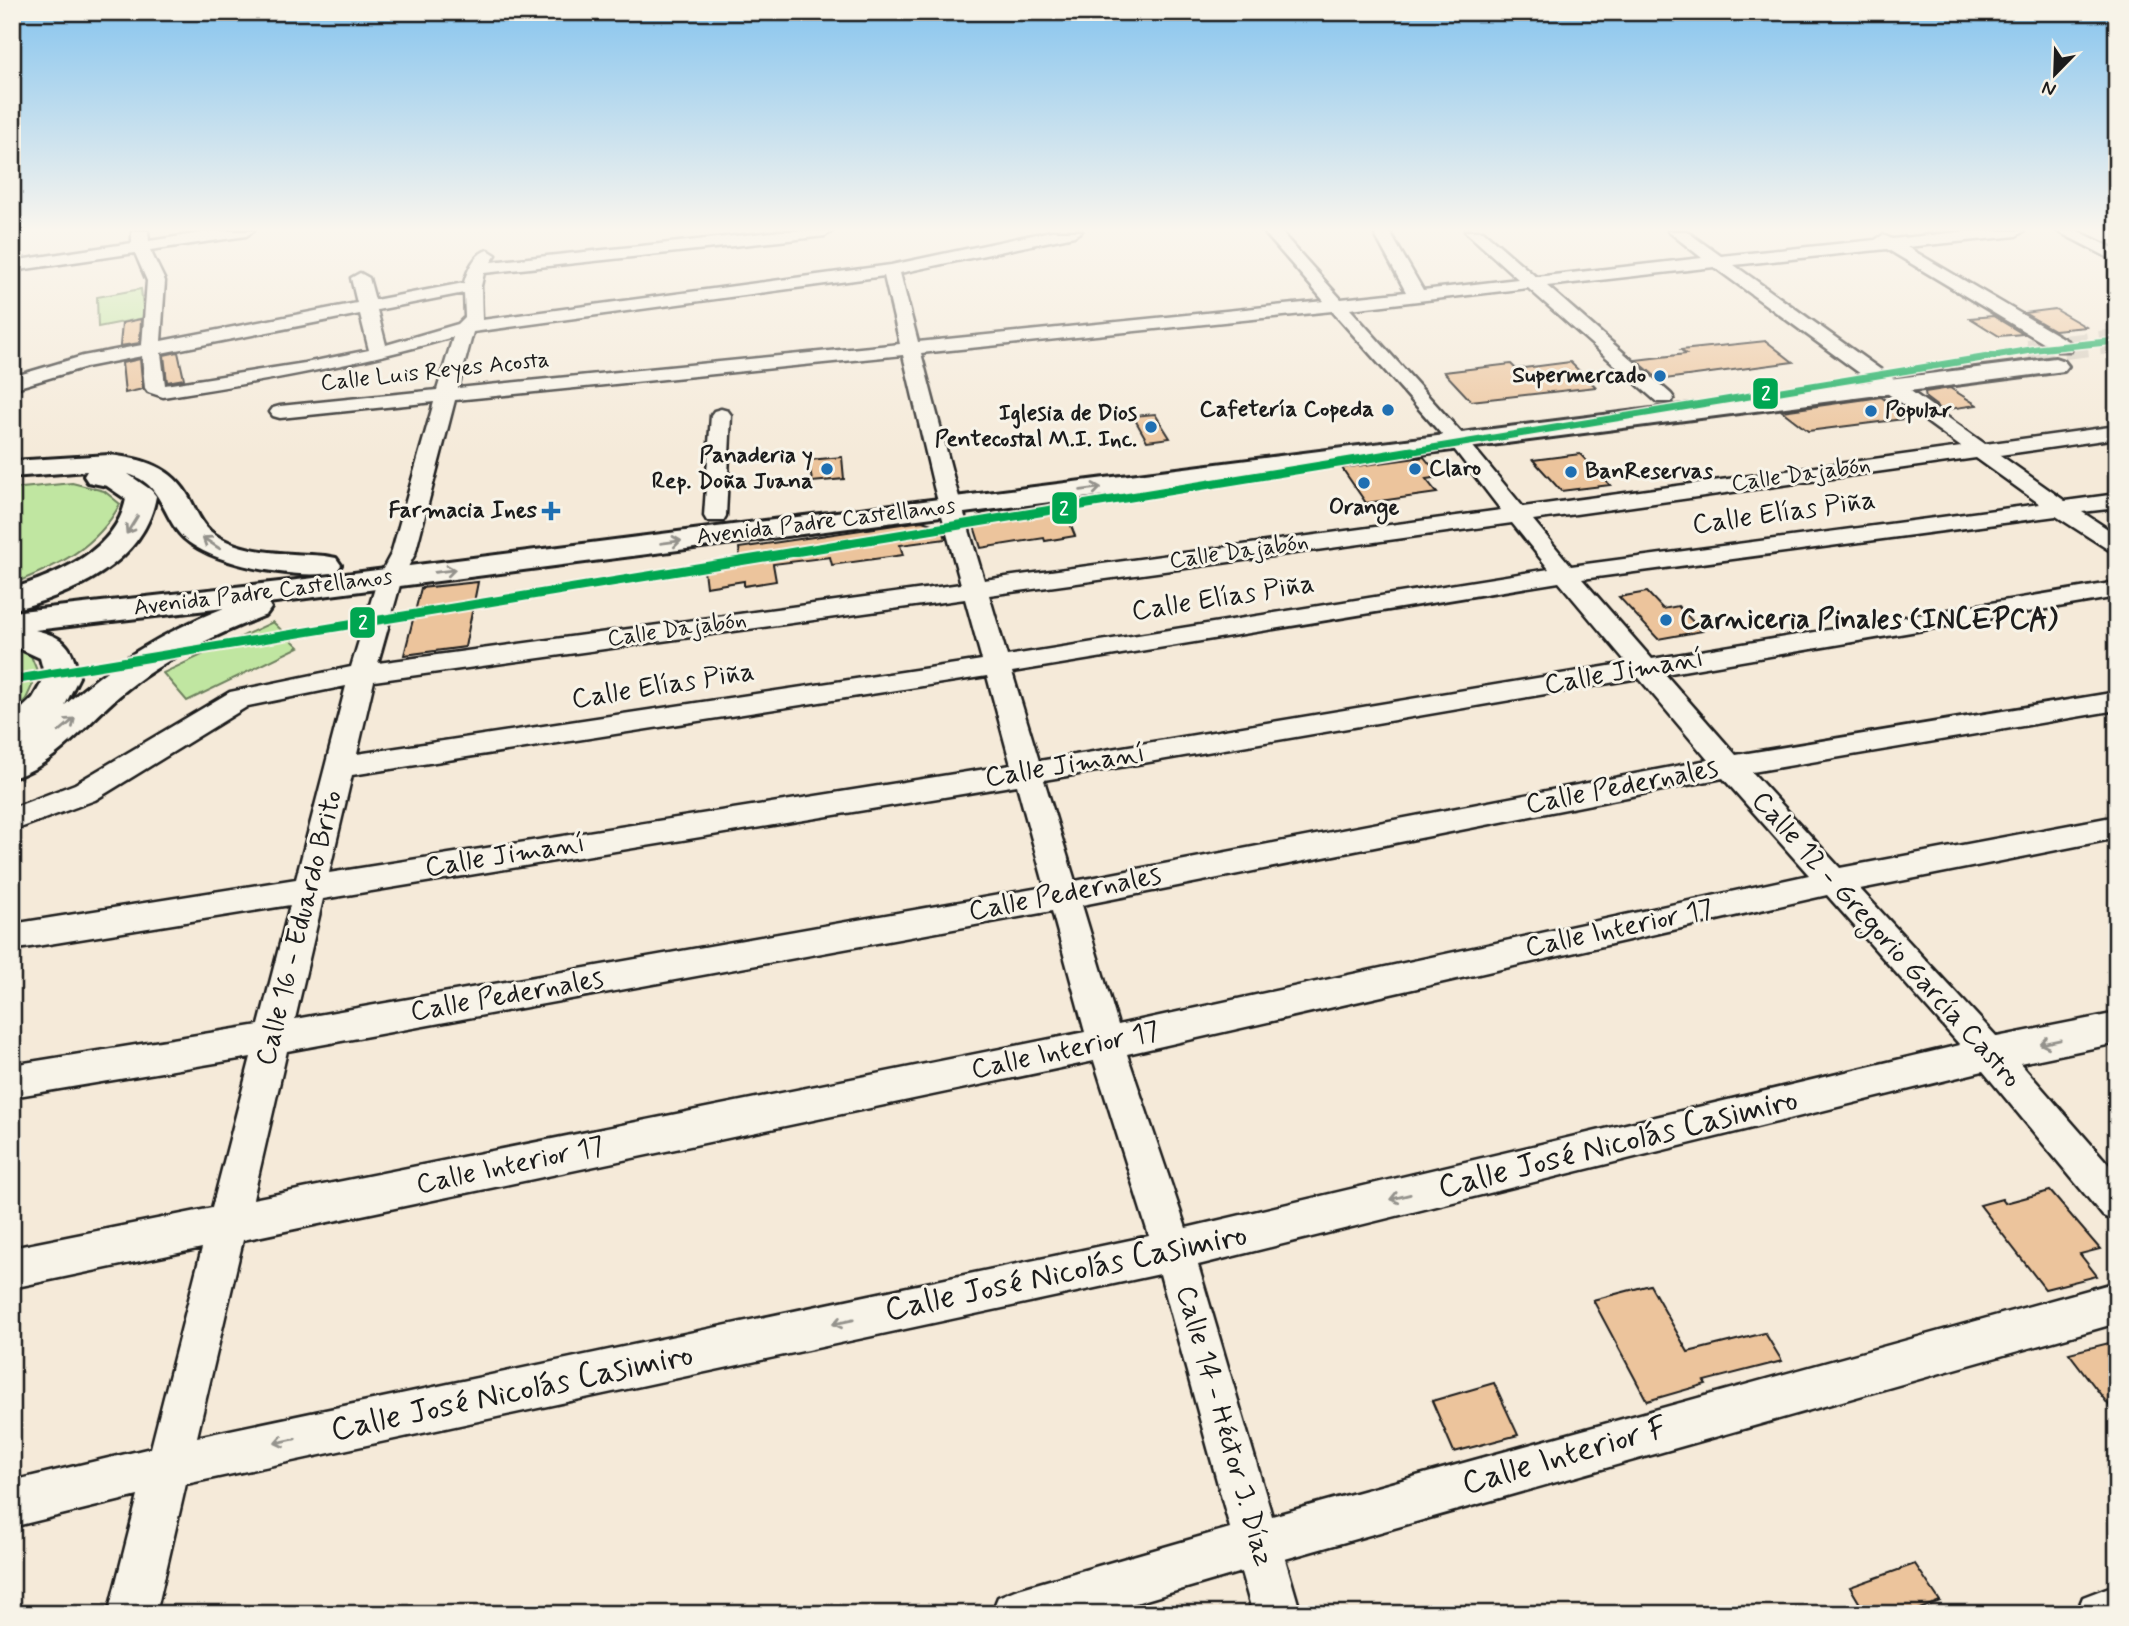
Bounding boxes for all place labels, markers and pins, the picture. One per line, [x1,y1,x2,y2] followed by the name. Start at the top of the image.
[1512,361,1646,391] place label: Supermercado
[1652,368,1668,384] marker: Supermercado
[1200,395,1374,425] place label: Cafetería Copeda
[1885,396,1952,426] place label: Popular
[935,399,1137,455] place label: Iglesia de Dios Pentecostal M.I. Inc.
[1380,402,1396,418] marker: Cafetería Copeda
[1863,403,1879,419] marker: Popular
[1143,419,1159,435] marker: Iglesia de Dios Pentecostal M.I. Inc.
[652,441,813,497] place label: Panaderia y Rep. Doña Juana
[1429,454,1481,484] place label: Claro
[1585,457,1714,487] place label: BanReservas
[819,461,835,477] marker: Panaderia y Rep. Doña Juana
[1407,461,1423,477] marker: Claro
[1563,464,1579,480] marker: BanReservas
[1356,475,1372,491] marker: Orange
[1329,493,1399,525] place label: Orange
[389,496,538,526] place label: Farmacia Ines
[543,503,559,519] marker: Farmacia Ines
[1680,602,2058,639] place label: Carniceria Pinales (INCEPCA)
[1658,612,1674,628] marker: Carniceria Pinales (INCEPCA)

